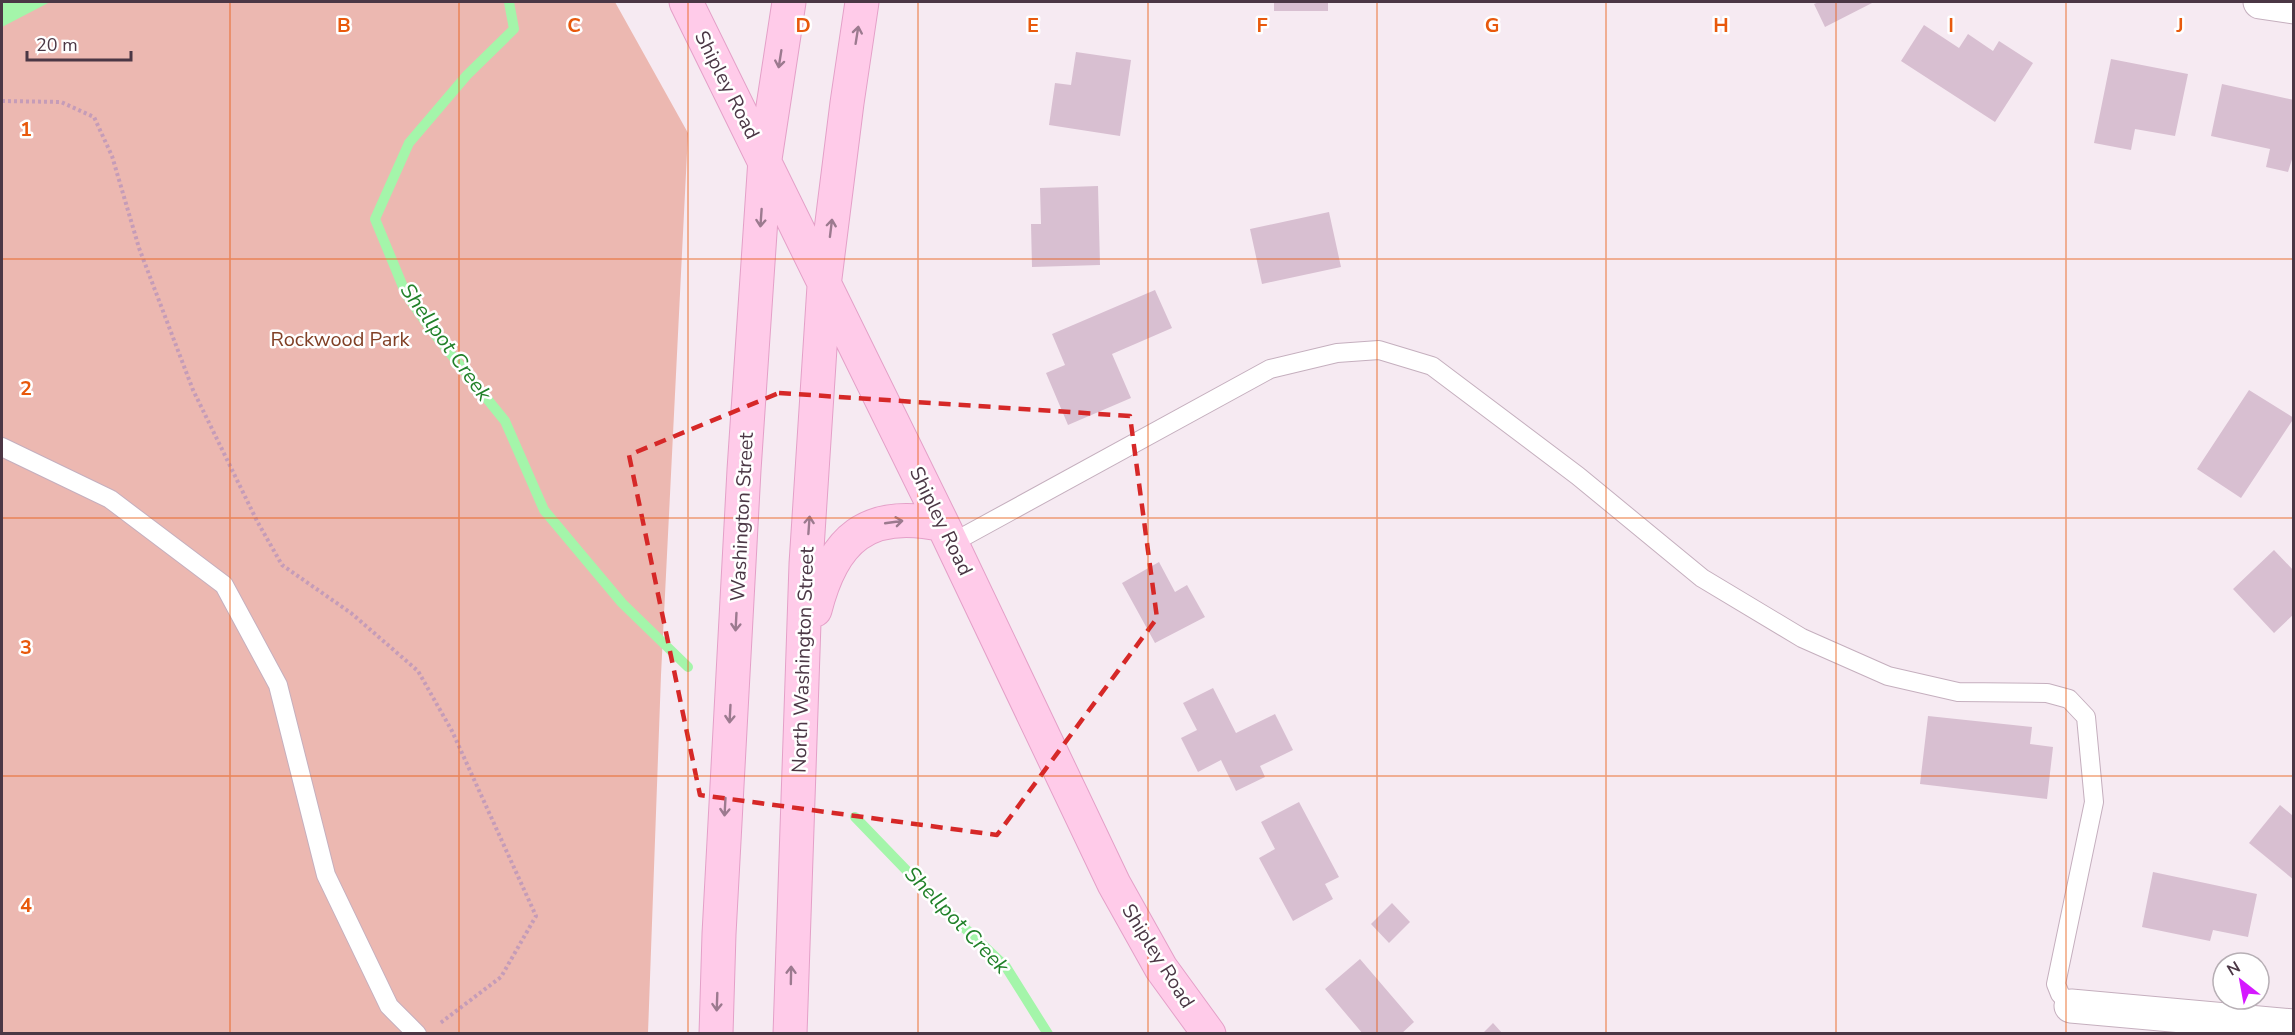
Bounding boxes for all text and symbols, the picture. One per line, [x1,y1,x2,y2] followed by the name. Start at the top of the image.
[337,12,351,39] text: B
[567,12,581,39] text: C
[795,12,811,39] text: D
[1027,12,1039,39] text: E
[1256,12,1268,39] text: F
[1485,12,1499,39] text: G
[1713,12,1729,39] text: H
[1948,12,1954,39] text: I
[2175,12,2184,39] text: J
[27,24,130,62] scale bar
[852,25,863,45] one-way arrow
[688,26,766,144] street label: Shipley Road
[36,33,78,57] text: 20 m
[775,49,786,69] one-way arrow
[20,116,32,143] text: 1
[755,207,766,227] one-way arrow
[826,219,837,239] one-way arrow
[394,277,499,407] water label: Shellpot Creek
[271,326,410,353] park label: Rockwood Park
[20,375,32,402] text: 2
[724,431,760,602] street label: Washington Street
[903,462,979,580] street label: Shipley Road
[804,516,815,536] one-way arrow
[883,516,903,527] one-way arrow
[786,545,820,774] street label: North Washington Street
[730,611,741,631] one-way arrow
[20,634,32,661] text: 3
[725,704,736,724] one-way arrow
[720,796,731,816] one-way arrow
[899,860,1016,980] water label: Shellpot Creek
[20,892,32,919] text: 4
[1115,899,1201,1013] street label: Shipley Road
[2211,951,2271,1011] north arrow
[2223,956,2245,982] text: N
[786,966,797,986] one-way arrow
[711,991,722,1011] one-way arrow

